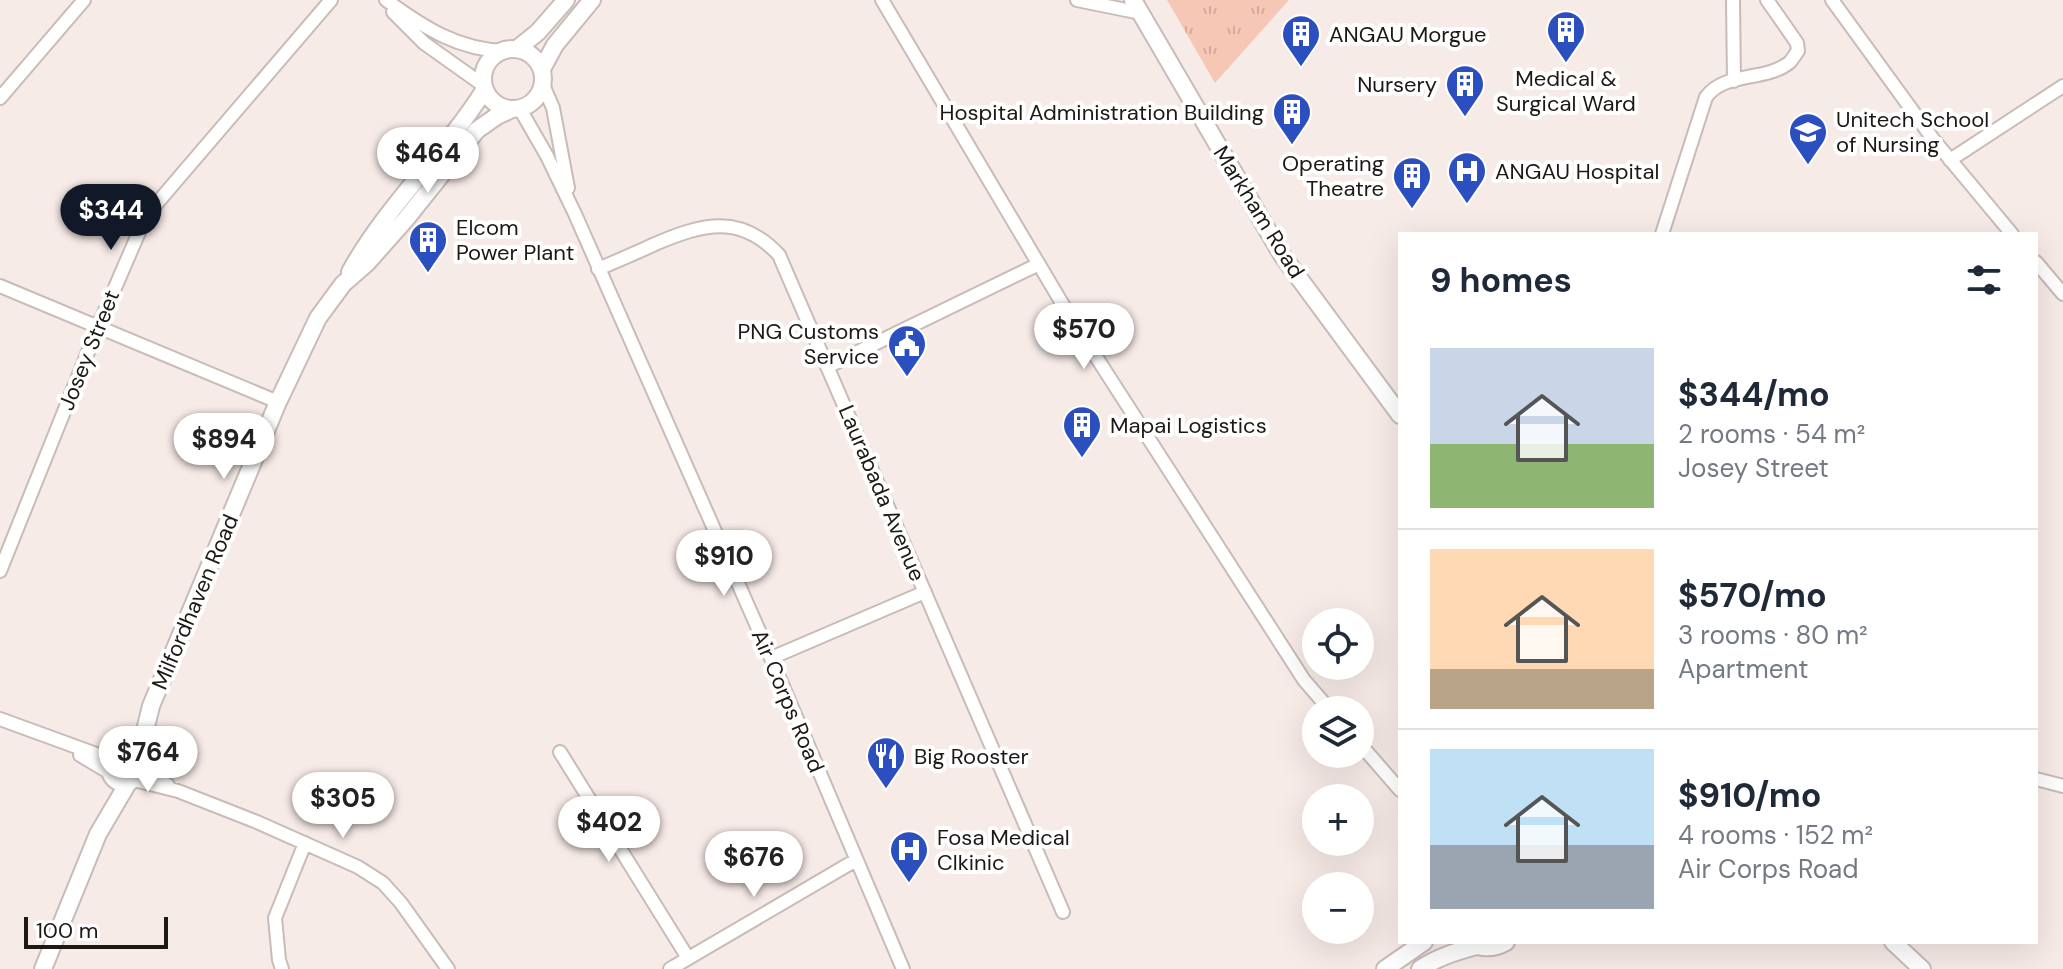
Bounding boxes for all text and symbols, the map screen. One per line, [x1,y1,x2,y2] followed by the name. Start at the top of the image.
[1545,9,1587,64] building icon: Medical & Surgical Ward
[1280,13,1322,68] building icon: ANGAU Morgue
[1329,20,1487,49] place label: ANGAU Morgue
[1444,63,1486,118] building icon: Nursery
[1496,64,1636,118] place label: Medical & Surgical Ward
[1357,70,1437,99] place label: Nursery
[1271,91,1313,146] building icon: Hospital Administration Building
[939,98,1264,127] place label: Hospital Administration Building
[1836,105,1989,159] place label: Unitech School of Nursing
[1787,111,1829,166] school or university icon: Unitech School of Nursing
[381,127,475,195] pin: $464
[395,136,461,170] text: $464
[1207,140,1311,284] street label: Markham Road
[1282,149,1384,203] place label: Operating Theatre
[1446,150,1488,205] hospital icon: ANGAU Hospital
[1391,155,1433,210] building icon: Operating Theatre
[1495,157,1659,186] place label: ANGAU Hospital
[64,184,158,252] pin: $344
[78,193,144,227] text: $344
[456,213,575,267] place label: Elcom Power Plant
[407,219,449,274] building icon: Elcom Power Plant
[1430,258,1572,303] text: 9 homes
[1962,258,2006,302] icon: filters
[52,285,126,415] street label: Josey Street
[1037,303,1131,371] pin: $570
[1052,312,1116,346] text: $570
[738,317,879,371] place label: PNG Customs Service
[886,323,928,378] public building icon: PNG Customs Service
[1678,372,1830,417] text: $344/mo
[1494,380,1590,476] icon: home
[832,401,932,585] street label: Laurabada Avenue
[1061,404,1103,459] building icon: Mapai Logistics
[1110,411,1267,440] place label: Mapai Logistics
[177,413,271,481] pin: $894
[1678,417,1865,451] text: 2 rooms · 54 m²
[192,422,256,456] text: $894
[1678,451,1829,485] text: Josey Street
[145,510,245,694] street label: Milfordhaven Road
[677,530,771,598] pin: $910
[694,539,754,573] text: $910
[1678,573,1827,618] text: $570/mo
[1494,581,1590,677] icon: home
[1302,608,1374,944] map controls
[1302,608,1374,680] button: locate
[1678,618,1868,652] text: 3 rooms · 80 m²
[745,625,831,777] street label: Air Corps Road
[1678,652,1809,686] text: Apartment
[1302,696,1374,768] button: layers
[101,726,195,794] pin: $764
[117,735,179,769] text: $764
[865,735,907,790] restaurant icon: Big Rooster
[914,742,1029,771] place label: Big Rooster
[296,772,390,840] pin: $305
[1678,773,1821,818] text: $910/mo
[310,781,376,815] text: $305
[1494,781,1590,877] icon: home
[1302,784,1374,856] button: +
[562,796,656,864] pin: $402
[576,805,642,839] text: $402
[1678,818,1873,852] text: 4 rooms · 152 m²
[937,823,1070,877] place label: Fosa Medical Clkinic
[888,829,930,884] hospital icon: Fosa Medical Clkinic
[707,831,801,899] pin: $676
[723,840,785,874] text: $676
[1678,852,1859,886] text: Air Corps Road
[1302,872,1374,944] button: −
[24,913,168,949] scale bar
[36,916,98,945] text: 100 m

